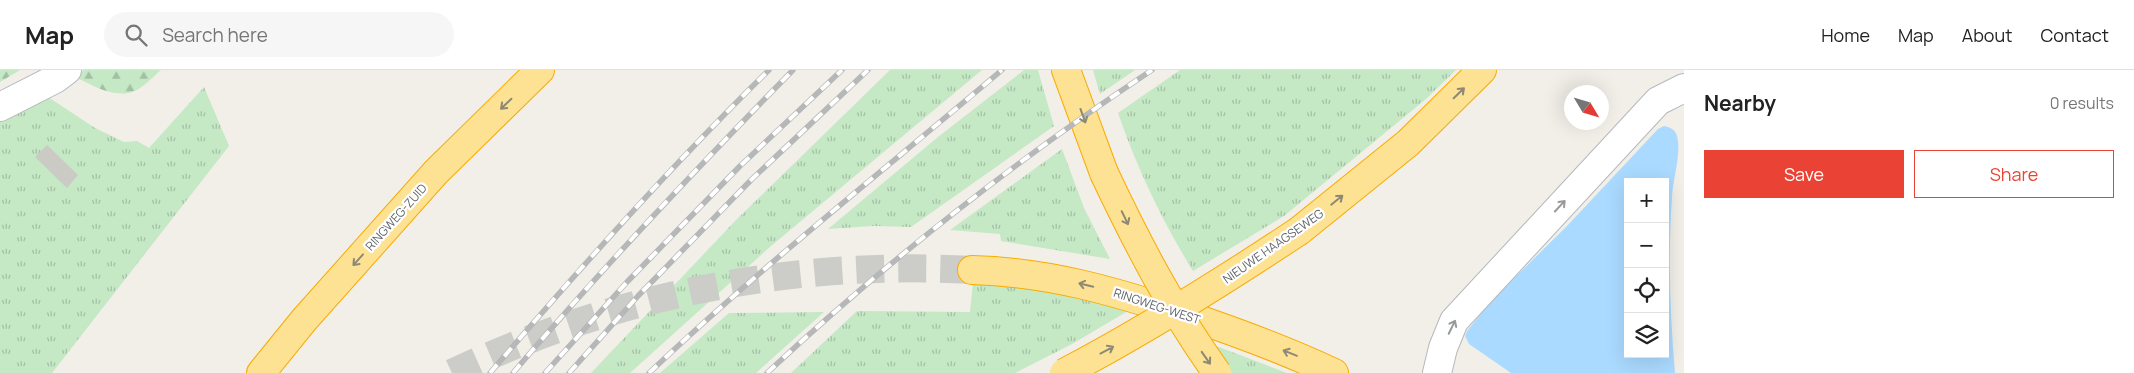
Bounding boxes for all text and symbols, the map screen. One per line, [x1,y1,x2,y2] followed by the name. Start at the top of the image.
[104,12,454,57] search box
[25,18,74,51] text: Map
[122,21,150,49] icon: search
[162,22,268,48] text: Search here
[1821,23,1870,47] text: Home
[1898,23,1934,47] text: Map
[1962,23,2012,47] text: About
[2040,23,2109,47] text: Contact
[1564,85,1609,130] north arrow
[1452,87,1465,99] one-way arrow
[1704,89,1776,117] text: Nearby
[2050,92,2114,114] text: 0 results
[499,98,512,110] one-way arrow
[1079,108,1088,123] one-way arrow
[1704,150,1904,198] button: Save
[1914,150,2114,198] button: Share
[1624,178,1669,358] map controls
[1624,178,1669,223] button: +
[361,180,431,254] street label: RINGWEG-ZUID
[1330,195,1343,206] one-way arrow
[1554,200,1566,213] one-way arrow
[1219,205,1327,287] street label: NIEUWE HAAGSEWEG
[1120,210,1130,225] one-way arrow
[1624,223,1669,268] button: −
[352,253,363,266] one-way arrow
[1624,268,1669,313] button: locate
[1078,279,1094,289] one-way arrow
[1111,284,1203,328] street label: RINGWEG-WEST
[1624,313,1669,358] button: layers
[1448,320,1457,335] one-way arrow
[1100,345,1115,355] one-way arrow
[1282,347,1297,356] one-way arrow
[1201,351,1211,365] one-way arrow

